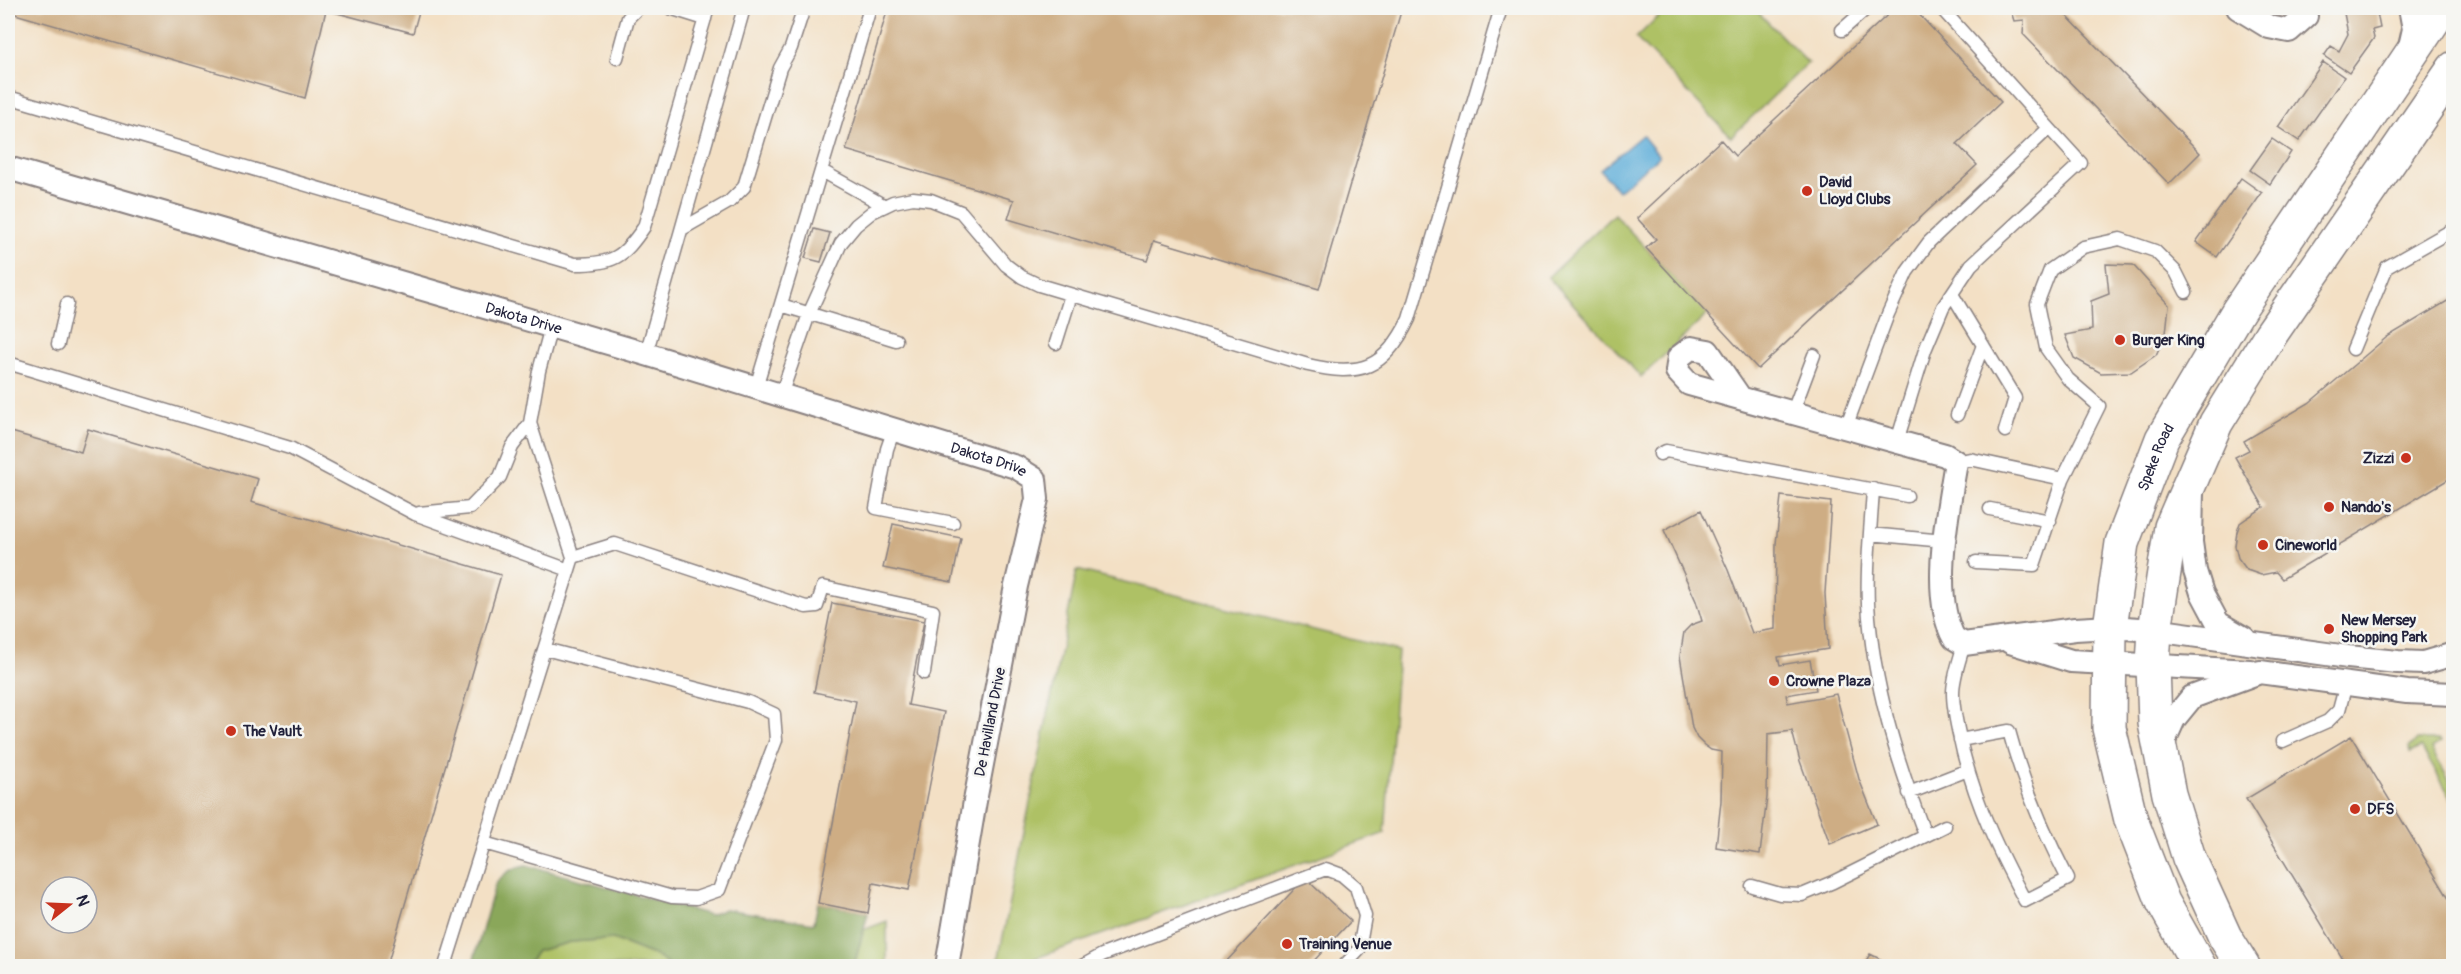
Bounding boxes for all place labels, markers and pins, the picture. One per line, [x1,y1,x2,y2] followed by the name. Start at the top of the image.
[1819,173,1891,209] place label: David Lloyd Clubs
[1800,184,1814,198] marker: David Lloyd Clubs
[2132,331,2205,350] place label: Burger King
[2113,333,2127,347] marker: Burger King
[2363,449,2394,468] place label: Zizzi
[2399,451,2413,465] marker: Zizzi
[2341,498,2391,517] place label: Nando's
[2322,500,2336,514] marker: Nando's
[2275,536,2337,555] place label: Cineworld
[2256,538,2270,552] marker: Cineworld
[2341,611,2428,647] place label: New Mersey Shopping Park
[2322,622,2336,636] marker: New Mersey Shopping Park
[1786,672,1871,691] place label: Crowne Plaza
[1767,674,1781,688] marker: Crowne Plaza
[242,722,303,741] place label: The Vault
[224,724,238,738] marker: The Vault
[2367,800,2394,819] place label: DFS
[2348,802,2362,816] marker: DFS
[1298,935,1392,954] place label: Training Venue
[1280,937,1294,951] marker: Training Venue

